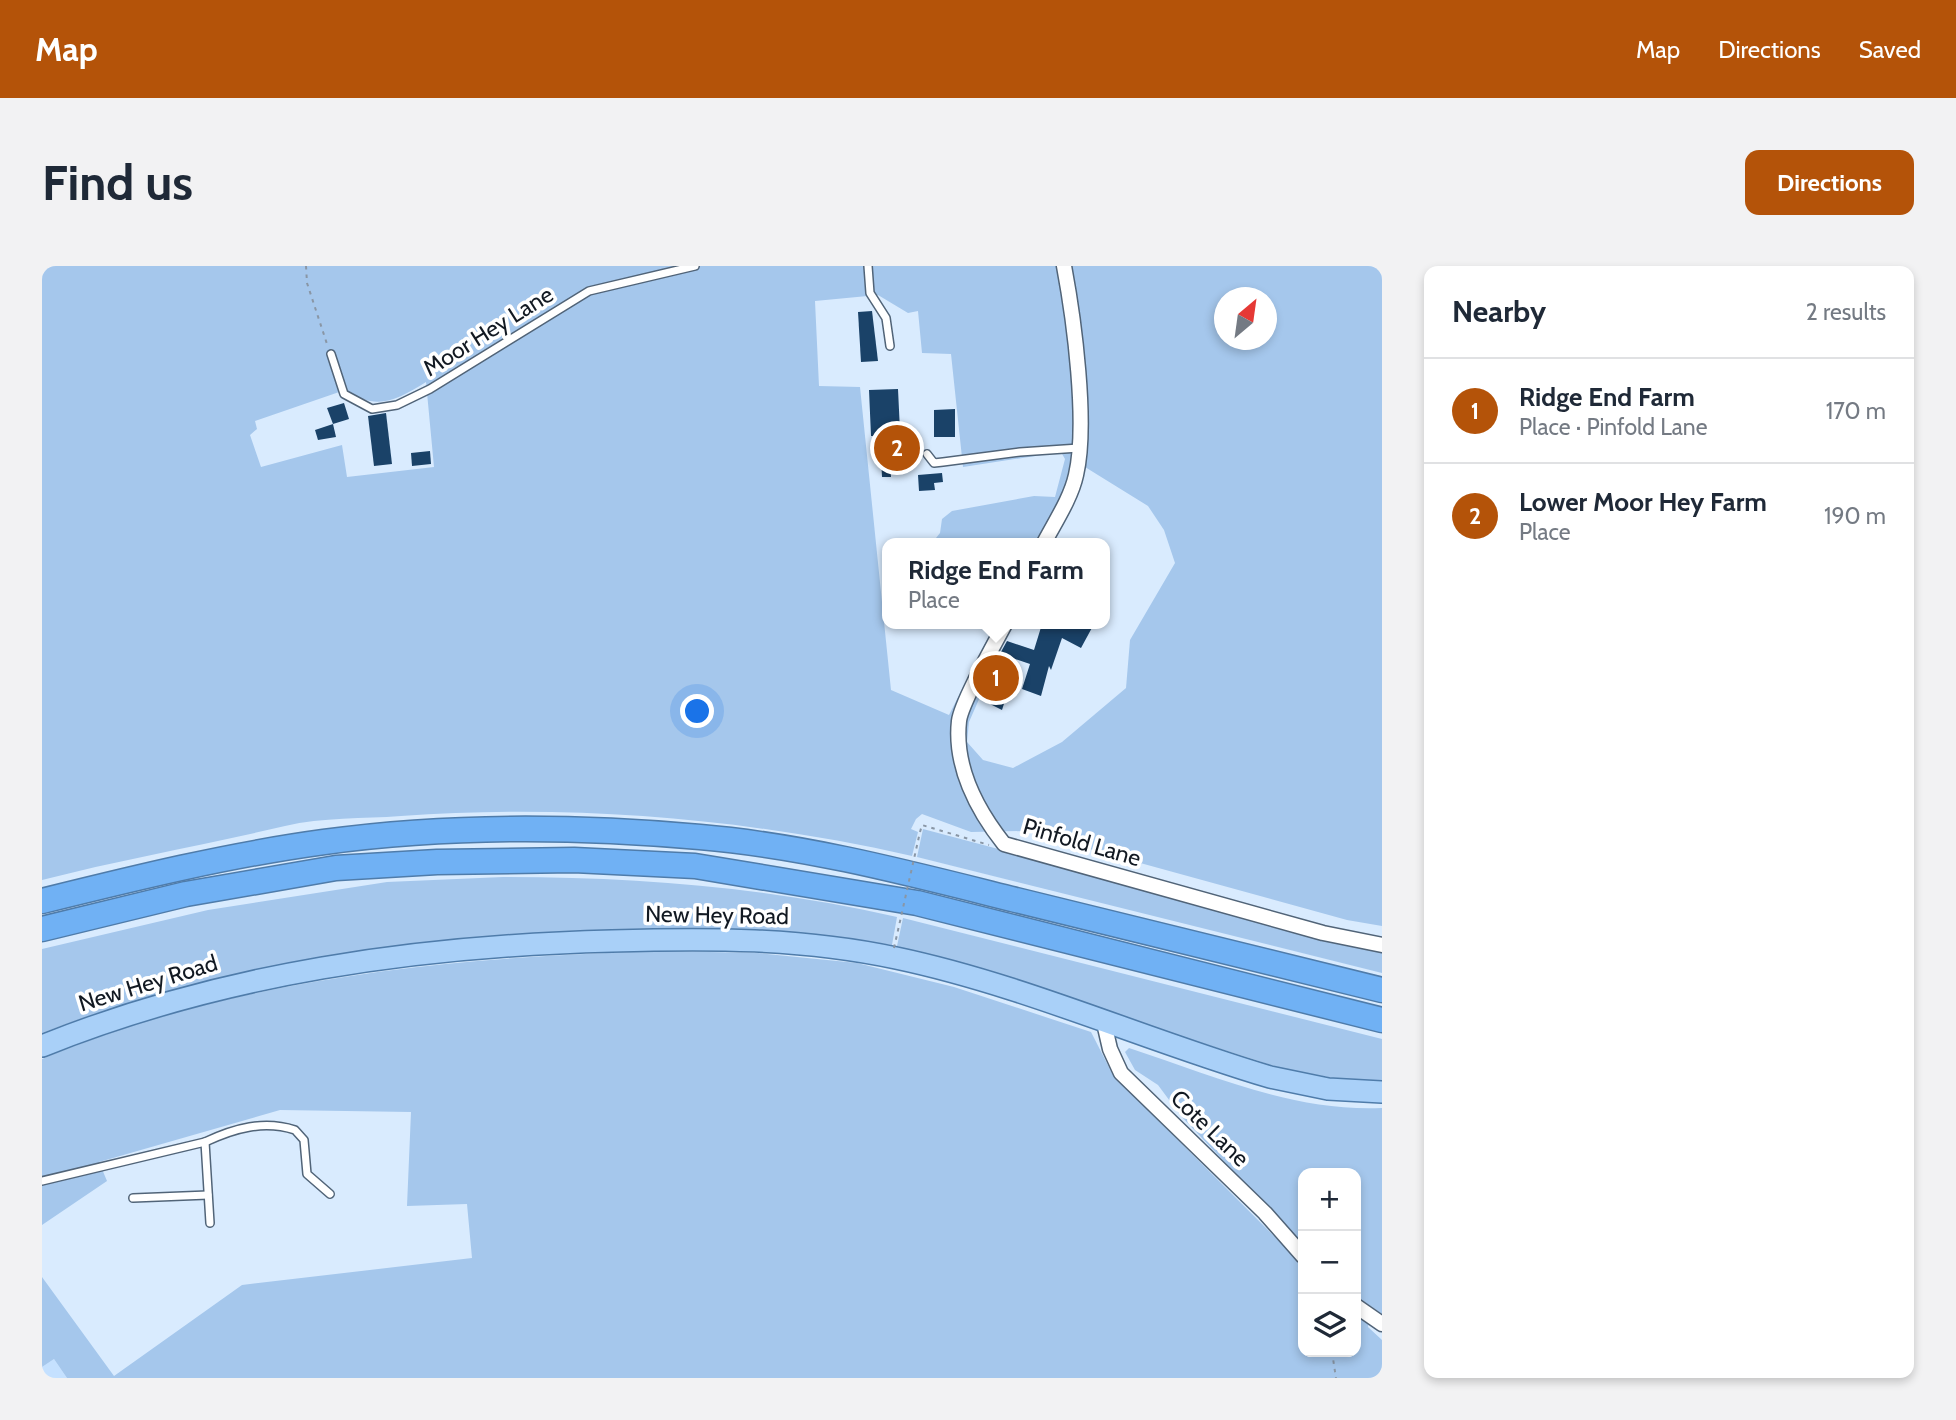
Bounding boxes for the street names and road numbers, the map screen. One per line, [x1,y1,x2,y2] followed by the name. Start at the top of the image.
[418,280,558,382] street label: Moor Hey Lane
[1020,812,1144,872] street label: Pinfold Lane
[645,900,789,930] street label: New Hey Road
[75,949,221,1017] street label: New Hey Road
[1165,1084,1255,1172] street label: Cote Lane

